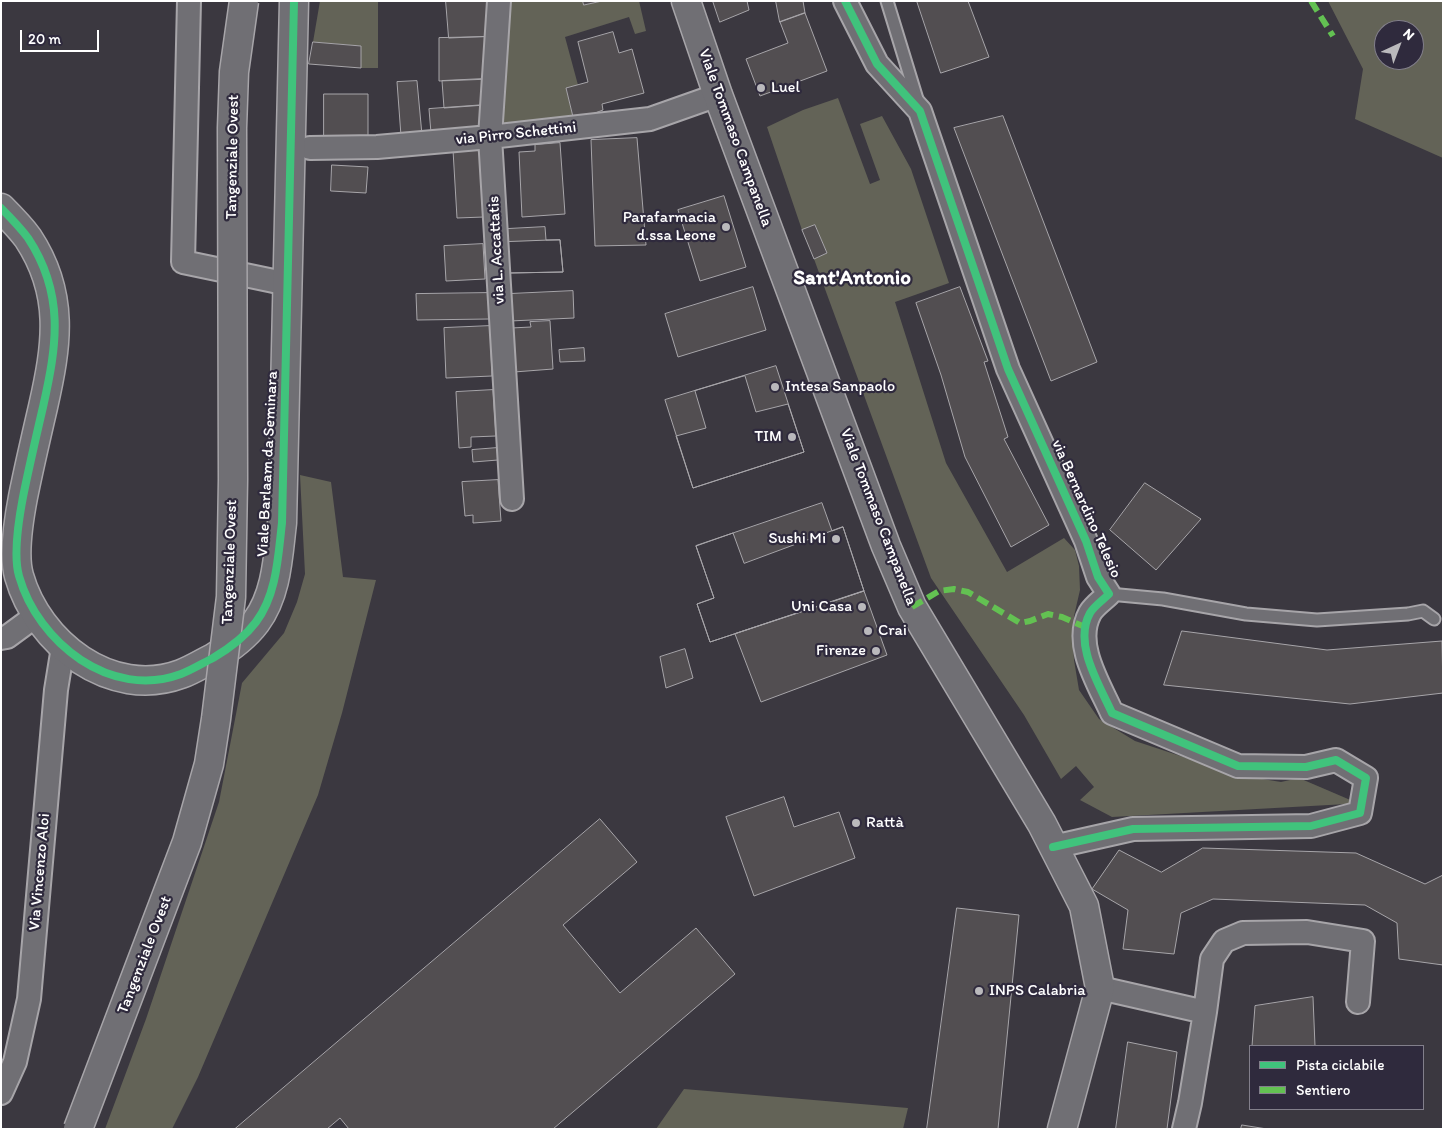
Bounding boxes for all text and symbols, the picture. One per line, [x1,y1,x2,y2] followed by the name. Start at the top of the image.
[22,20,101,52] scale bar
[1374,20,1424,70] north arrow
[1400,25,1418,44] text: N
[28,30,61,48] text: 20 m
[694,46,776,230] street label: Viale Tommaso Campanella
[771,78,800,98] place label: Luel
[755,82,767,94] marker: Luel
[222,94,244,220] street label: Tangenziale Ovest
[455,118,577,150] street label: via Pirro Schettini
[485,195,509,305] street label: via L. Accattatis
[623,208,716,246] place label: Parafarmacia d.ssa Leone
[720,221,732,233] marker: Parafarmacia d.ssa Leone
[793,266,911,292] district label: Sant'Antonio
[254,370,282,558] street label: Viale Barlaam da Seminara
[785,377,895,397] place label: Intesa Sanpaolo
[769,381,781,393] marker: Intesa Sanpaolo
[835,426,921,608] street label: Viale Tommaso Campanella
[754,427,782,447] place label: TIM
[786,431,798,443] marker: TIM
[1047,437,1125,581] street label: via Bernardino Telesio
[218,499,242,625] street label: Tangenziale Ovest
[768,529,826,549] place label: Sushi Mi
[830,533,842,545] marker: Sushi Mi
[791,597,852,617] place label: Uni Casa
[856,601,868,613] marker: Uni Casa
[878,621,907,641] place label: Crai
[862,625,874,637] marker: Crai
[816,641,866,661] place label: Firenze
[870,645,882,657] marker: Firenze
[25,813,55,931] street label: Via Vincenzo Aloi
[866,813,904,833] place label: Rattà
[850,817,862,829] marker: Rattà
[114,893,176,1017] street label: Tangenziale Ovest
[989,981,1086,1001] place label: INPS Calabria
[973,985,985,997] marker: INPS Calabria
[1249,1045,1424,1110] legend
[1296,1056,1385,1074] text: Pista ciclabile
[1296,1081,1350,1099] text: Sentiero

